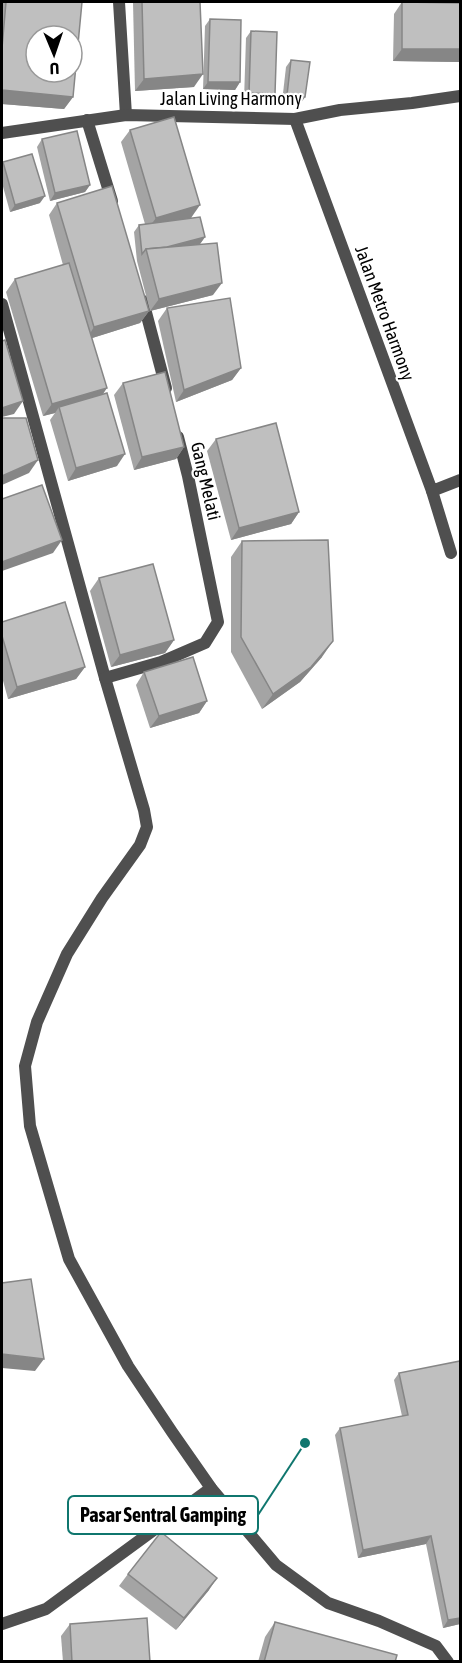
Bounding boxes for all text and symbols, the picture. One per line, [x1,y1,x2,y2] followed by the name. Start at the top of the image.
[24,24,84,84] north arrow
[49,60,60,78] text: U
[160,88,302,109] street label: Jalan Living Harmony
[351,243,419,383] street label: Jalan Metro Harmony
[187,440,225,522] street label: Gang Melati
[68,1496,258,1534] callout: Pasar Sentral Gamping
[80,1503,246,1526] text: Pasar Sentral Gamping

